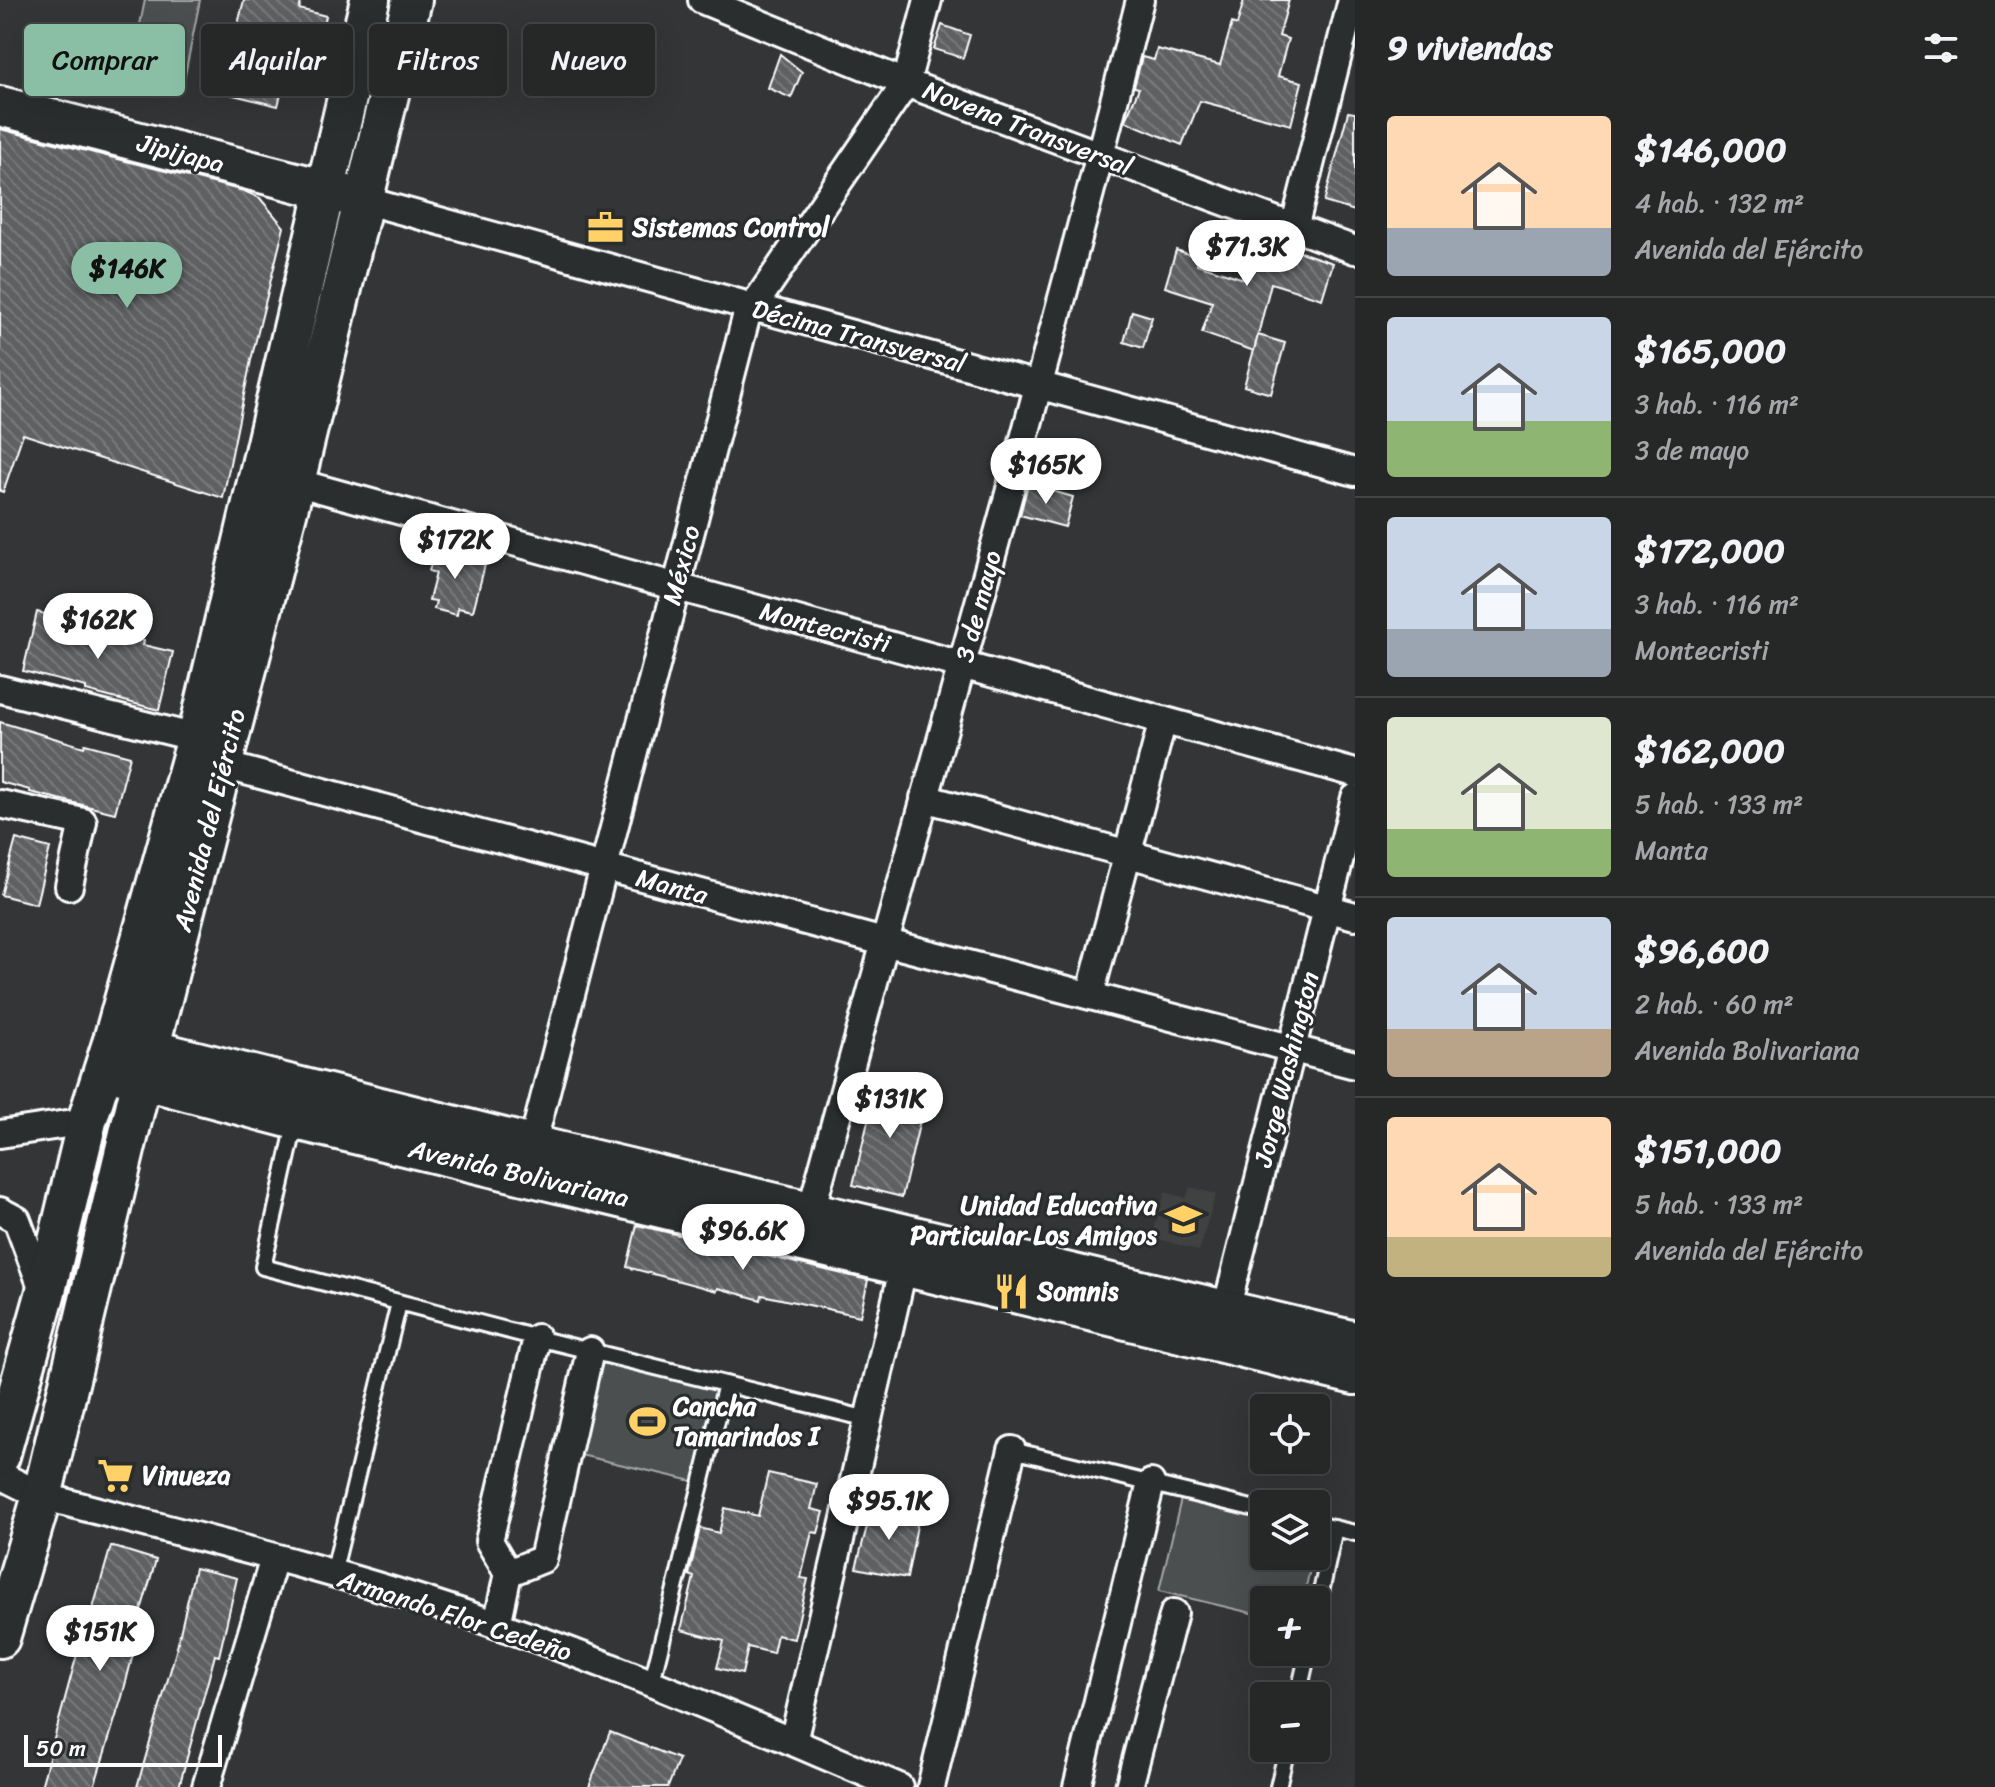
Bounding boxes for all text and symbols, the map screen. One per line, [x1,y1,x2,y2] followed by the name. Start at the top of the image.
[1387,18,1553,78] text: 9 viviendas
[24,24,185,96] chip: Comprar
[201,24,353,96] chip: Alquilar
[369,24,507,96] chip: Filtros
[523,24,655,96] chip: Nuevo
[1919,26,1963,70] icon: filters
[916,67,1140,189] street label: Novena Transversal
[131,119,230,187] street label: Jipijapa
[1635,120,1787,180] text: $146,000
[1451,148,1547,244] icon: home
[1635,180,1804,226] text: 4 hab. · 132 m²
[631,204,831,250] place label: Sistemas Control
[587,208,625,246] office icon: Sistemas Control
[1182,220,1312,288] pin: $71.3K
[1206,223,1288,269] text: $71.3K
[1635,226,1863,272] text: Avenida del Ejército
[71,242,183,310] pin: $146K
[89,245,165,291] text: $146K
[747,285,972,387] street label: Décima Transversal
[1635,321,1786,381] text: $165,000
[1451,349,1547,445] icon: home
[1635,381,1799,427] text: 3 hab. · 116 m²
[1635,427,1749,473] text: 3 de mayo
[990,438,1102,506] pin: $165K
[1008,441,1084,487] text: $165K
[399,513,511,581] pin: $172K
[418,516,492,562] text: $172K
[648,520,714,610] street label: México
[1635,521,1785,581] text: $172,000
[941,545,1015,667] street label: 3 de mayo
[1451,549,1547,645] icon: home
[1635,581,1799,627] text: 3 hab. · 116 m²
[755,587,896,667] street label: Montecristi
[42,593,154,661] pin: $162K
[61,596,135,642] text: $162K
[1635,627,1769,673] text: Montecristi
[159,704,259,937] street label: Avenida del Ejército
[1635,721,1785,781] text: $162,000
[1451,749,1547,845] icon: home
[1635,781,1803,827] text: 5 hab. · 133 m²
[1635,827,1708,873] text: Manta
[631,854,714,918] street label: Manta
[1635,921,1770,981] text: $96,600
[1451,949,1547,1045] icon: home
[1239,966,1333,1173] street label: Jorge Washington
[1635,981,1794,1027] text: 2 hab. · 60 m²
[1635,1027,1860,1073] text: Avenida Bolivariana
[834,1072,946,1140] pin: $131K
[855,1075,925,1121] text: $131K
[1635,1121,1781,1181] text: $151,000
[403,1125,634,1221] street label: Avenida Bolivariana
[1451,1149,1547,1245] icon: home
[1635,1181,1803,1227] text: 5 hab. · 133 m²
[910,1182,1158,1258] place label: Unidad Educativa Particular Los Amigos
[1164,1201,1202,1239] school or university icon: Unidad Educativa Particular Los Amigos
[678,1204,808,1272] pin: $96.6K
[700,1207,786,1253] text: $96.6K
[1635,1227,1863,1273] text: Avenida del Ejército
[1036,1268,1120,1314] place label: Somnis
[992,1272,1030,1310] restaurant icon: Somnis
[672,1383,822,1459] place label: Cancha Tamarindos I
[1250,1394,1330,1762] map controls
[1250,1394,1330,1474] button: locate
[628,1402,666,1440] sports icon: Cancha Tamarindos I
[142,1452,231,1498] place label: Vinueza
[97,1456,135,1494] supermarket icon: Vinueza
[824,1474,954,1542] pin: $95.1K
[847,1477,931,1523] text: $95.1K
[1250,1490,1330,1570] button: layers
[331,1555,578,1675] street label: Armando Flor Cedeño
[1250,1586,1330,1666] button: +
[44,1605,156,1673] pin: $151K
[64,1608,136,1654] text: $151K
[1250,1682,1330,1762] button: −
[36,1729,86,1768] text: 50 m
[24,1731,222,1767] scale bar

